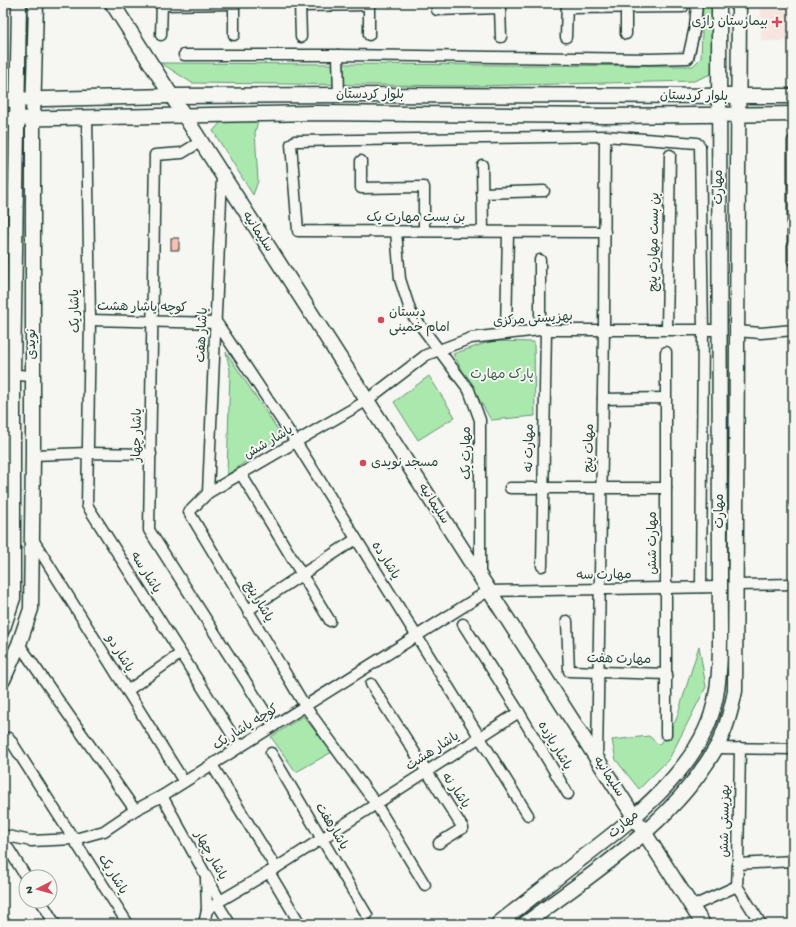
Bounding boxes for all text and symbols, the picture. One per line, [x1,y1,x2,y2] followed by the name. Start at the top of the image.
[692,15,768,30] place label: بیمارستان رازی
[771,16,783,28] marker: بیمارستان رازی
[336,88,404,103] street label: بلوار کردستان
[660,89,728,105] street label: بلوار کردستان
[712,169,727,205] street label: مهارت
[647,192,663,292] street label: بن بست مهارت پنج
[238,209,276,255] street label: سلیمانیه
[367,211,465,226] street label: بن بست مهارت یک
[68,289,84,333] street label: یاشار یک
[97,300,187,316] street label: کوچه یاشار هشت
[389,306,450,337] place label: دبستان امام خمینی
[194,307,212,363] street label: یاشار هفت
[493,310,573,330] street label: بهزیستی مرکزی
[376,315,386,325] marker: دبستان امام خمینی
[25,329,40,359] street label: نویدی
[470,368,534,383] park label: پارک مهارت
[130,408,146,463] street label: یاشار چهار
[242,423,296,463] street label: یاشار شش
[522,423,538,473] street label: مهارت نه
[582,423,598,473] street label: مهات پنج
[460,426,475,480] street label: مهارت یک
[371,456,438,471] place label: مسجد نویدی
[358,458,368,468] marker: مسجد نویدی
[414,481,452,527] street label: سلیمانیه
[713,493,728,529] street label: مهارت
[646,511,661,575] street label: مهارت شش
[368,539,402,583] street label: یاشار ده
[126,550,164,596] street label: یاشار سه
[576,568,632,584] street label: مهارت سه
[240,579,276,625] street label: یاشار پنج
[101,632,136,675] street label: یاشار دو
[587,652,651,668] street label: مهارت هفت
[211,702,282,754] street label: کوچه یاشار یک
[534,719,574,773] street label: یاشار یازده
[404,729,462,775] street label: یاشار هشت
[589,754,627,800] street label: سلیمانیه
[438,770,472,812] street label: یاشار نه
[718,784,734,858] street label: بهزیستی شش
[311,801,351,853] street label: یاشارهفت
[606,808,642,842] street label: مهارت
[190,828,230,883] street label: یاشار چهار
[94,852,130,898] street label: یاشار یک
[18,869,58,909] north arrow
[24,886,36,894] text: N

